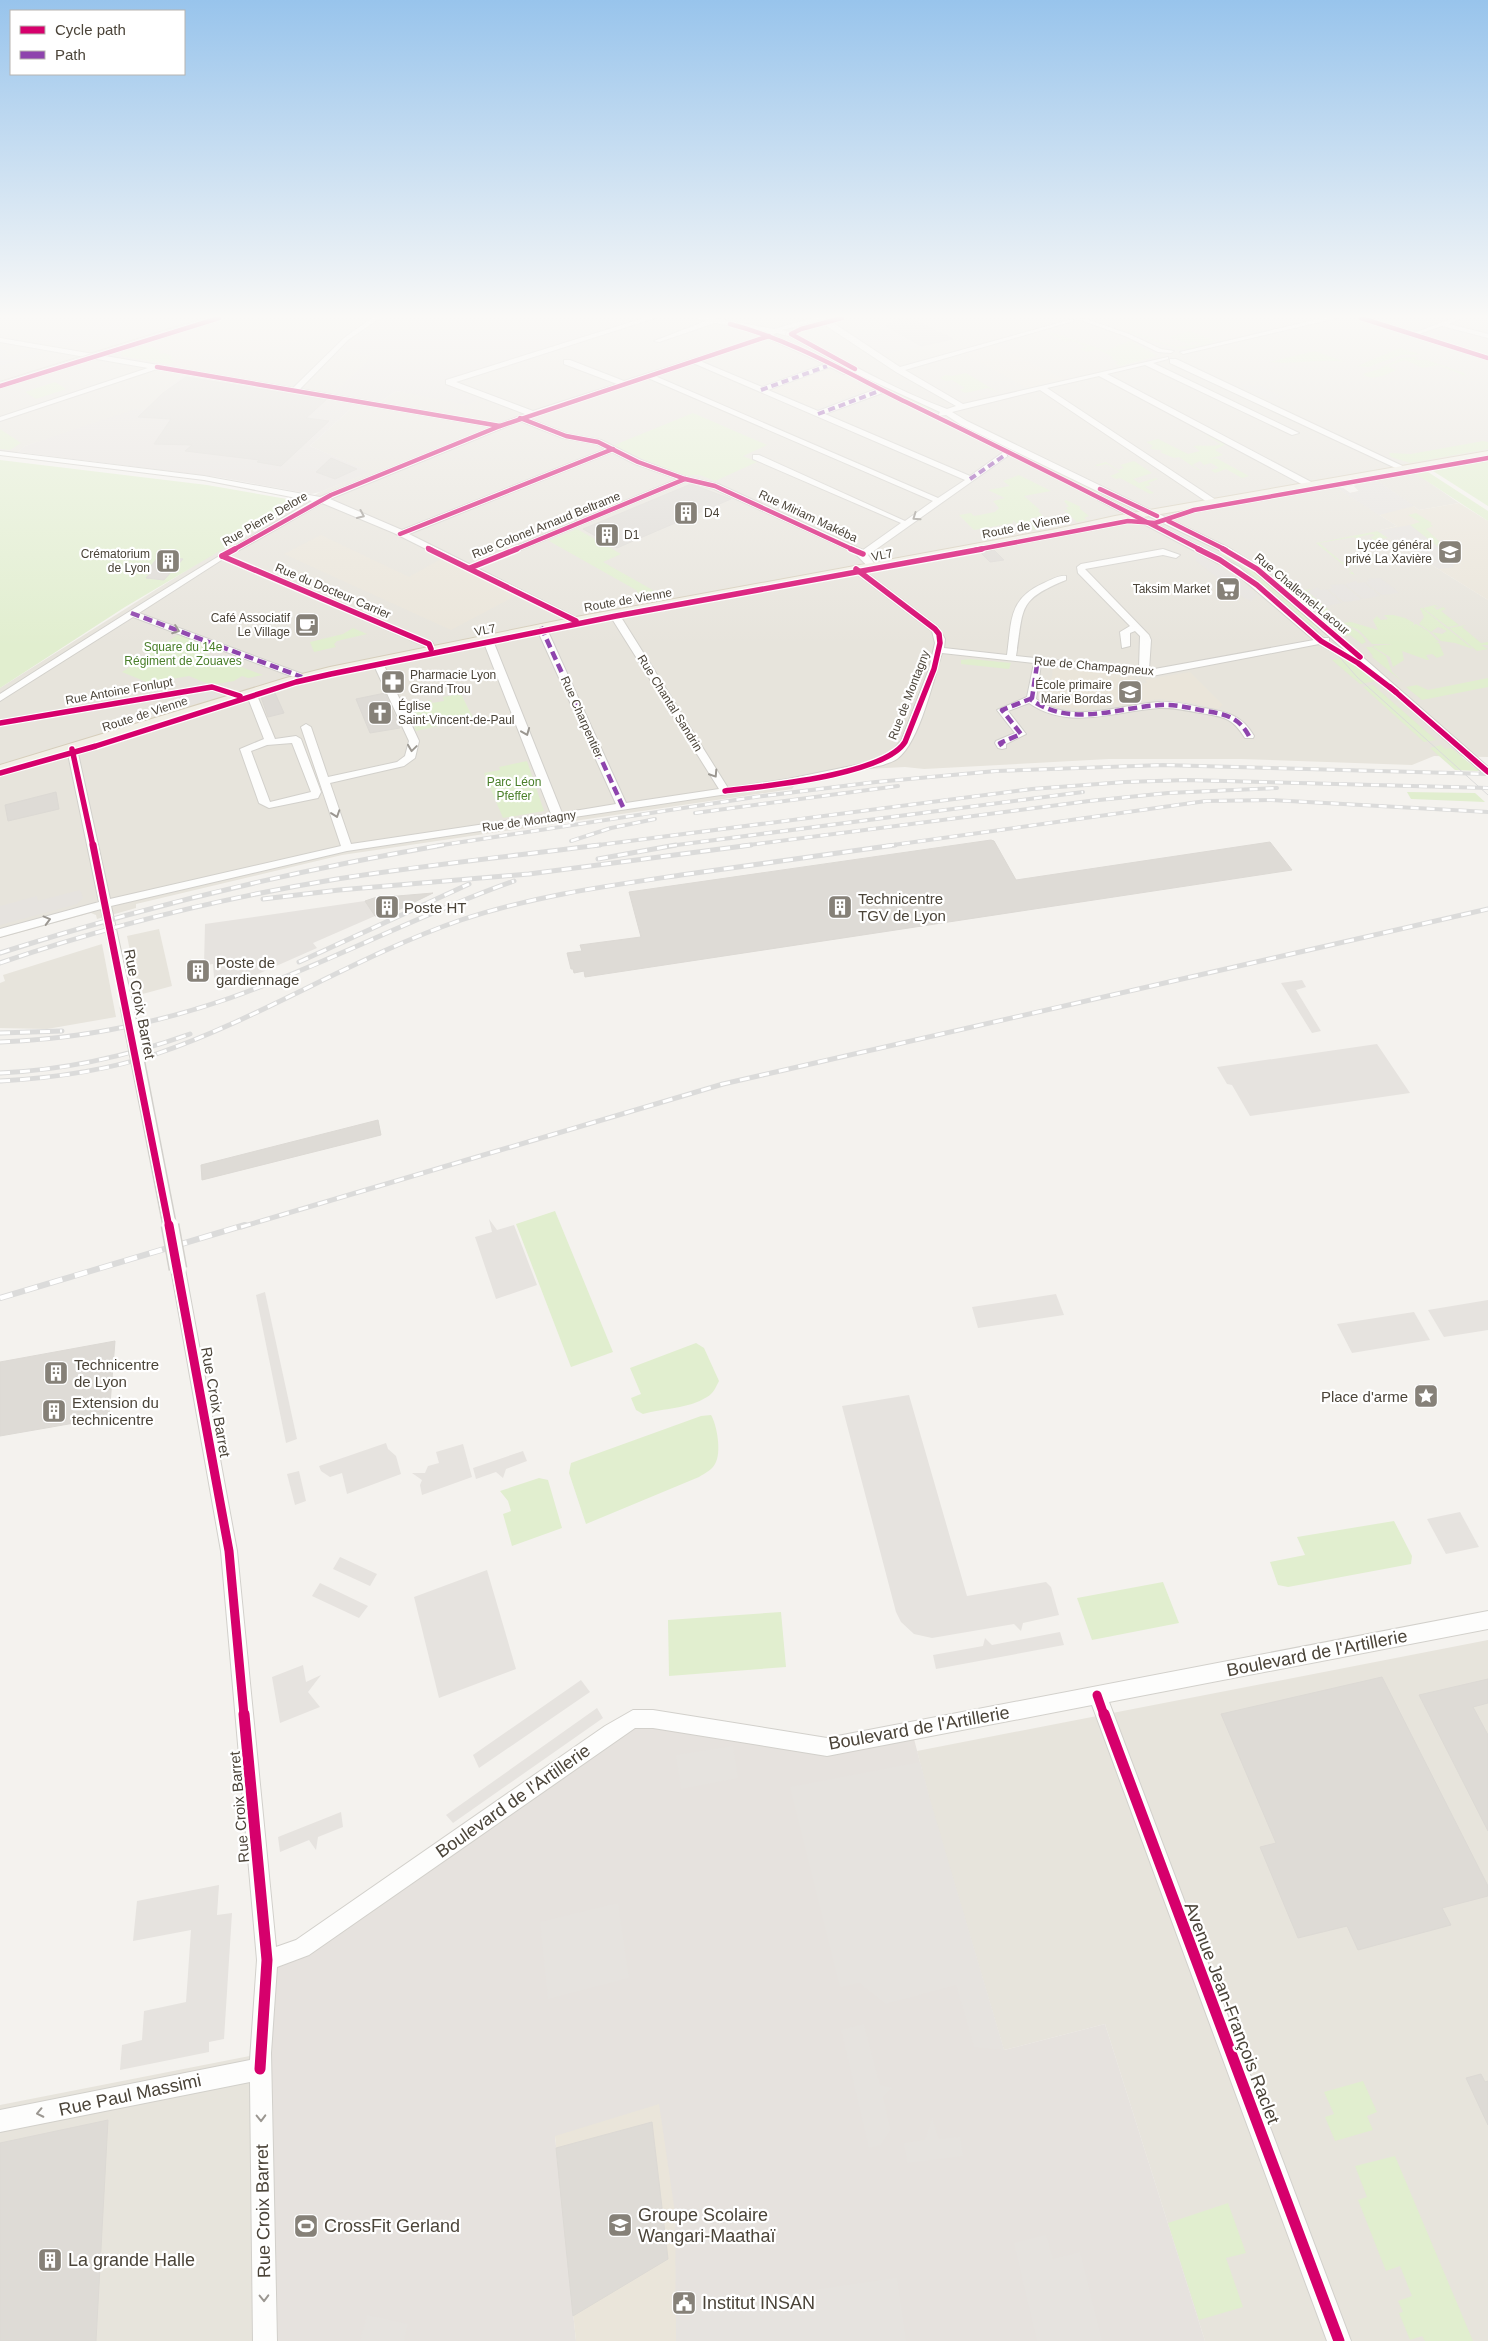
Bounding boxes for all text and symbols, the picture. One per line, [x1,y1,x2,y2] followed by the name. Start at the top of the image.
[10,10,185,75] legend
[55,21,126,38] text: Cycle path
[55,46,86,63] text: Path
[756,487,860,545] street label: Rue Miriam Makéba
[220,489,310,549] street label: Rue Pierre Delore
[470,489,623,561] street label: Rue Colonel Arnaud Beltrame
[673,500,699,526] building icon: D4
[704,506,720,520] place label: D4
[356,509,365,520] one-way arrow
[912,511,922,520] one-way arrow
[981,511,1071,541] street label: Route de Vienne
[594,522,620,548] building icon: D1
[624,528,640,542] place label: D1
[1345,538,1432,566] place label: Lycée général privé La Xavière
[1437,539,1463,565] school or university icon: Lycée général privé La Xavière
[870,546,894,564] street label: VL7
[81,547,150,575] place label: Crématorium de Lyon
[155,548,181,574] building icon: Crématorium de Lyon
[1252,550,1352,638] street label: Rue Challemel-Lacour
[273,560,393,622] street label: Rue du Docteur Carrier
[1215,576,1241,602] supermarket icon: Taksim Market
[1133,582,1211,596] place label: Taksim Market
[583,585,673,615] street label: Route de Vienne
[211,611,291,639] place label: Café Associatif Le Village
[294,612,320,638] cafe icon: Café Associatif Le Village
[473,621,497,639] street label: VL7
[171,624,180,634] one-way arrow
[124,640,242,668] park label: Square du 14e Régiment de Zouaves
[885,648,933,742] street label: Rue de Montagny
[635,652,705,754] street label: Rue Chantal Sandrin
[1034,654,1154,678] street label: Rue de Champagneux
[410,668,496,696] place label: Pharmacie Lyon Grand Trou
[380,669,406,695] pharmacy icon: Pharmacie Lyon Grand Trou
[558,674,606,760] street label: Rue Charpentier
[64,675,174,707] street label: Rue Antoine Fonlupt
[1035,677,1112,706] place label: École primaire Marie Bordas
[1117,679,1143,705] school or university icon: École primaire Marie Bordas
[100,693,190,734] street label: Route de Vienne
[398,698,515,727] place label: Église Saint-Vincent-de-Paul
[367,700,393,726] church icon: Église Saint-Vincent-de-Paul
[519,727,530,736] one-way arrow
[407,745,418,753] one-way arrow
[708,768,717,778] one-way arrow
[487,775,541,803] park label: Parc Léon Pfeffer
[481,807,577,835] street label: Rue de Montagny
[330,809,340,818] one-way arrow
[858,890,946,924] place label: Technicentre TGV de Lyon
[374,894,400,920] building icon: Poste HT
[827,894,853,920] building icon: Technicentre TGV de Lyon
[404,899,467,916] place label: Poste HT
[43,915,51,926] one-way arrow
[121,948,159,1061] street label: Rue Croix Barret
[216,954,299,988] place label: Poste de gardiennage
[185,958,211,984] building icon: Poste de gardiennage
[198,1346,234,1459] street label: Rue Croix Barret
[74,1356,159,1390] place label: Technicentre de Lyon
[43,1360,69,1386] building icon: Technicentre de Lyon
[1413,1383,1439,1409] place icon: Place d'arme
[1321,1388,1408,1405] place label: Place d'arme
[72,1394,159,1428] place label: Extension du technicentre
[41,1398,67,1424] building icon: Extension du technicentre
[1225,1626,1409,1680] street label: Boulevard de l'Artillerie
[827,1702,1011,1754] street label: Boulevard de l'Artillerie
[432,1740,594,1862] street label: Boulevard de l'Artillerie
[226,1750,252,1863] street label: Rue Croix Barret
[1180,1899,1284,2127] street label: Avenue Jean-François Raclet
[57,2070,203,2120] street label: Rue Paul Massimi
[36,2107,45,2118] one-way arrow
[255,2114,266,2122] one-way arrow
[252,2144,274,2278] street label: Rue Croix Barret
[638,2205,775,2246] place label: Groupe Scolaire Wangari-Maathaï
[607,2212,633,2238] school or university icon: Groupe Scolaire Wangari-Maathaï
[293,2213,319,2239] sports icon: CrossFit Gerland
[324,2216,460,2236] place label: CrossFit Gerland
[37,2247,63,2273] building icon: La grande Halle
[68,2250,195,2270] place label: La grande Halle
[671,2290,697,2316] public building icon: Institut INSAN
[702,2293,815,2313] place label: Institut INSAN
[259,2294,270,2302] one-way arrow

